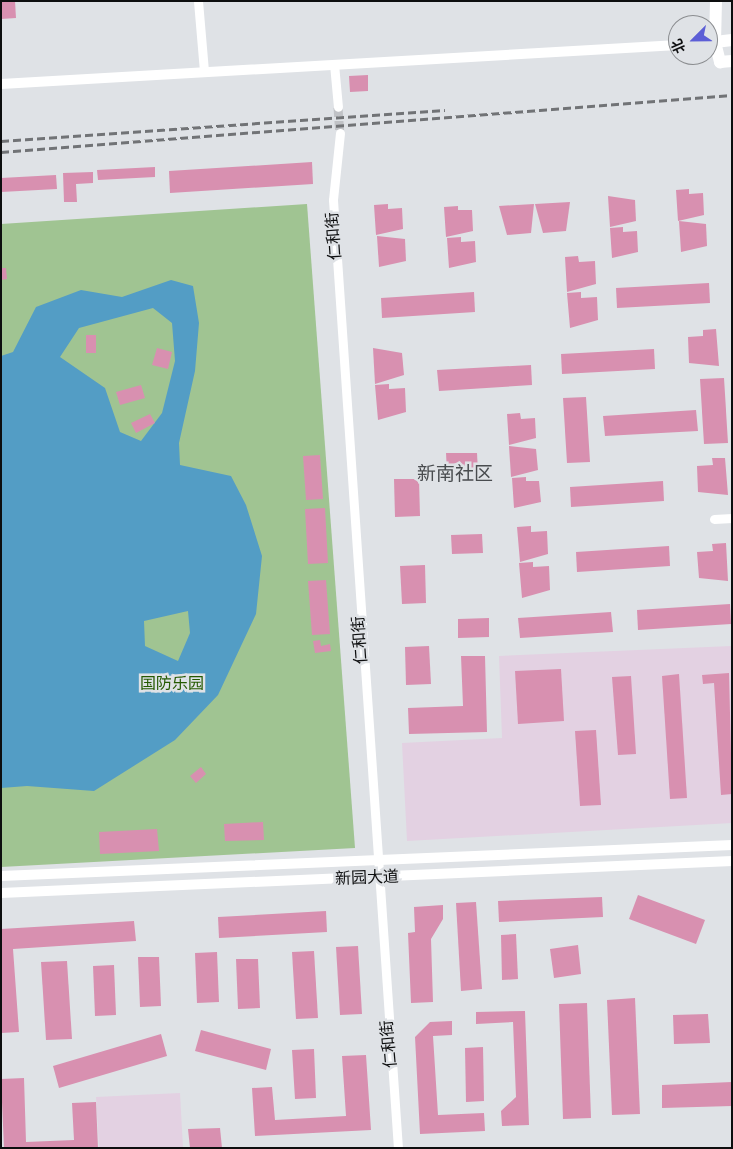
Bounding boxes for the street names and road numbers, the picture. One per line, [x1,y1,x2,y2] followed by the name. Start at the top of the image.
[324,211,346,261] street label: 仁和街
[350,615,372,665] street label: 仁和街
[335,868,399,890] street label: 新园大道
[378,1019,402,1069] street label: 仁和街

